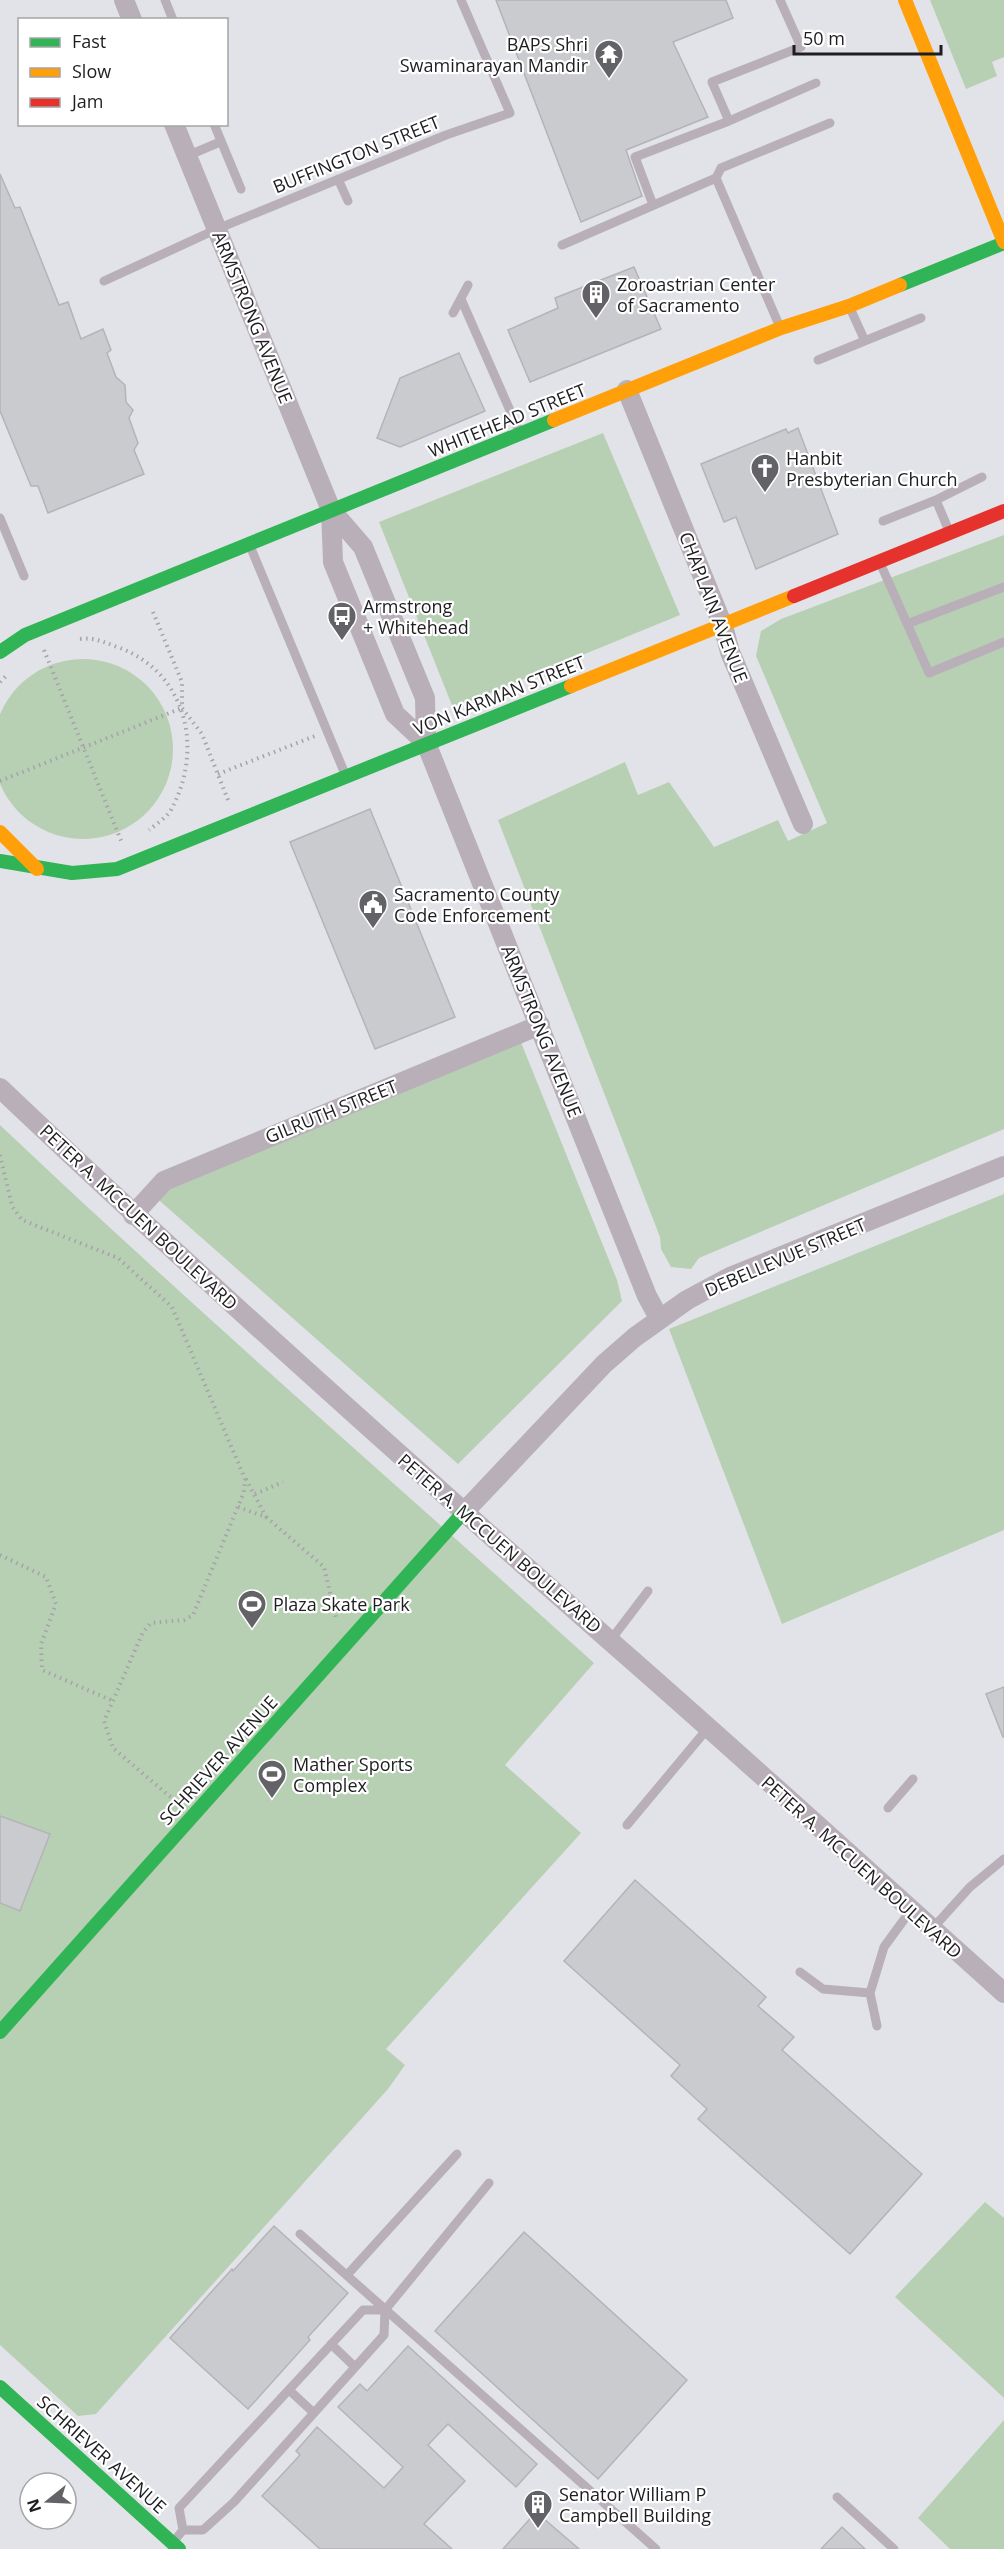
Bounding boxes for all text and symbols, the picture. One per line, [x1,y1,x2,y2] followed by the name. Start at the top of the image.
[18,18,228,126] legend
[794,18,941,56] scale bar
[803,26,845,50] text: 50 m
[72,29,106,53] text: Fast
[400,32,589,77] place label: BAPS Shri Swaminarayan Mandir
[593,38,625,80] temple icon: BAPS Shri Swaminarayan Mandir
[72,59,111,83] text: Slow
[70,89,104,113] text: Jam
[269,110,443,198] street label: BUFFINGTON STREET
[207,227,299,407] street label: ARMSTRONG AVENUE
[617,272,776,317] place label: Zoroastrian Center of Sacramento
[580,278,612,320] building icon: Zoroastrian Center of Sacramento
[425,377,589,463] street label: WHITEHEAD STREET
[786,446,957,491] place label: Hanbit Presbyterian Church
[749,452,781,494] church icon: Hanbit Presbyterian Church
[674,528,754,686] street label: CHAPLAIN AVENUE
[363,594,469,639] place label: Armstrong + Whitehead
[326,600,358,642] bus stop icon: Armstrong + Whitehead
[410,650,588,740] street label: VON KARMAN STREET
[394,882,560,927] place label: Sacramento County Code Enforcement
[357,888,389,930] public building icon: Sacramento County Code Enforcement
[496,941,588,1121] street label: ARMSTRONG AVENUE
[261,1074,401,1148] street label: GILRUTH STREET
[35,1119,243,1315] street label: PETER A. MCCUEN BOULEVARD
[701,1212,869,1302] street label: DEBELLEVUE STREET
[393,1448,607,1638] street label: PETER A. MCCUEN BOULEVARD
[236,1588,268,1630] sports icon: Plaza Skate Park
[273,1592,410,1616] place label: Plaza Skate Park
[154,1690,282,1830] street label: SCHRIEVER AVENUE
[293,1752,413,1797] place label: Mather Sports Complex
[256,1758,288,1800] sports icon: Mather Sports Complex
[757,1770,967,1964] street label: PETER A. MCCUEN BOULEVARD
[33,2390,171,2518] street label: SCHRIEVER AVENUE
[18,2471,78,2531] north arrow
[559,2482,711,2527] place label: Senator William P Campbell Building
[522,2488,554,2530] building icon: Senator William P Campbell Building

